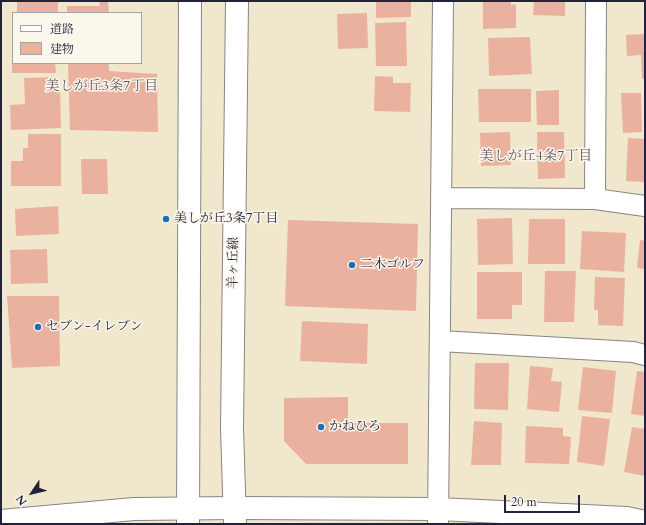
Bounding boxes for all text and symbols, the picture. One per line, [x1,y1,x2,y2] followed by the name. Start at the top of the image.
[12,12,142,64] legend
[50,21,74,37] text: 道路
[50,41,74,57] text: 建物
[46,79,158,95] district label: 美しが丘3条7丁目
[480,149,592,165] district label: 美しが丘4条7丁目
[174,211,278,227] place label: 美しが丘3条7丁目
[161,214,171,224] marker: 美しが丘3条7丁目
[226,237,242,289] street label: 羊ヶ丘線
[360,257,425,273] place label: 二木ゴルフ
[347,260,357,270] marker: 二木ゴルフ
[46,319,143,335] place label: セブン-イレブン
[33,322,43,332] marker: セブン-イレブン
[329,419,381,435] place label: かねひろ
[316,422,326,432] marker: かねひろ
[12,473,52,513] north arrow
[506,487,582,513] scale bar
[13,492,31,508] text: N
[511,494,537,510] text: 20 m

